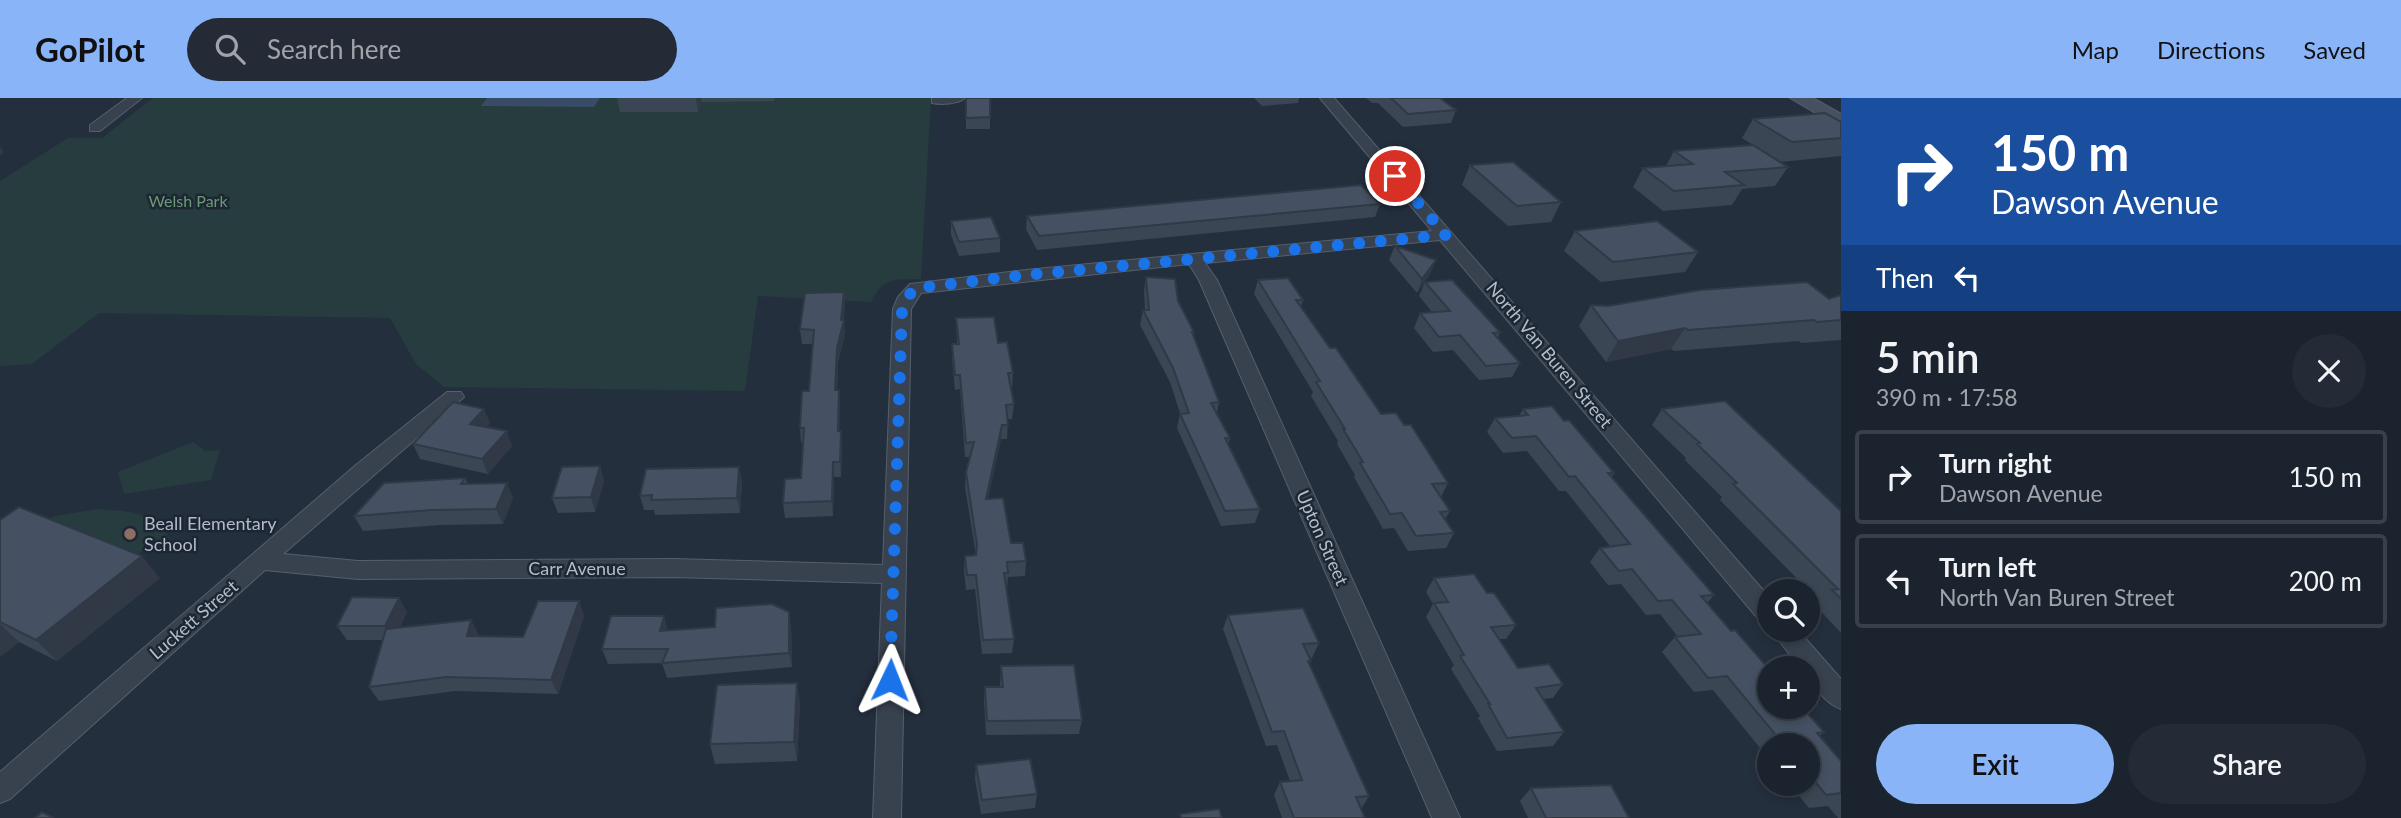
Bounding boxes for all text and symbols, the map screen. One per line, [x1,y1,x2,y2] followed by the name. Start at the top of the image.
[187,18,677,81] search box
[35,29,145,69] text: GoPilot
[211,30,249,68] icon: search
[267,33,401,65] text: Search here
[2072,35,2119,64] text: Map
[2157,35,2265,64] text: Directions
[2303,35,2366,64] text: Saved
[1991,123,2129,181] text: 150 m
[1876,126,1967,217] icon: right
[1365,146,1425,206] pin
[1376,157,1414,195] icon: arrive
[1991,182,2219,221] text: Dawson Avenue
[148,191,228,210] park label: Welsh Park
[1948,259,1986,297] icon: left
[1876,262,1934,294] text: Then
[1482,277,1618,432] street label: North Van Buren Street
[1876,332,1980,382] text: 5 min
[2292,334,2366,408] button: close
[1876,383,2018,411] text: 390 m · 17:58
[1939,447,2052,479] text: Turn right
[1880,458,1918,496] icon: right
[2289,461,2362,493] text: 150 m
[1939,479,2103,507] text: Dawson Avenue
[1292,487,1354,589] street label: Upton Street
[144,512,277,555] place label: Beall Elementary School
[122,526,138,542] marker: Beall Elementary School
[1939,551,2036,583] text: Turn left
[528,557,626,579] street label: Carr Avenue
[1880,562,1918,600] icon: left
[2289,565,2362,597] text: 200 m
[145,575,242,664] street label: Luckett Street
[1757,579,1820,796] map controls
[1757,579,1820,642] button: search
[1939,583,2175,611] text: North Van Buren Street
[853,643,927,717] position arrow
[1757,656,1820,719] button: +
[1876,724,2114,804] button: Exit
[2128,724,2366,804] button: Share
[1757,733,1820,796] button: −

